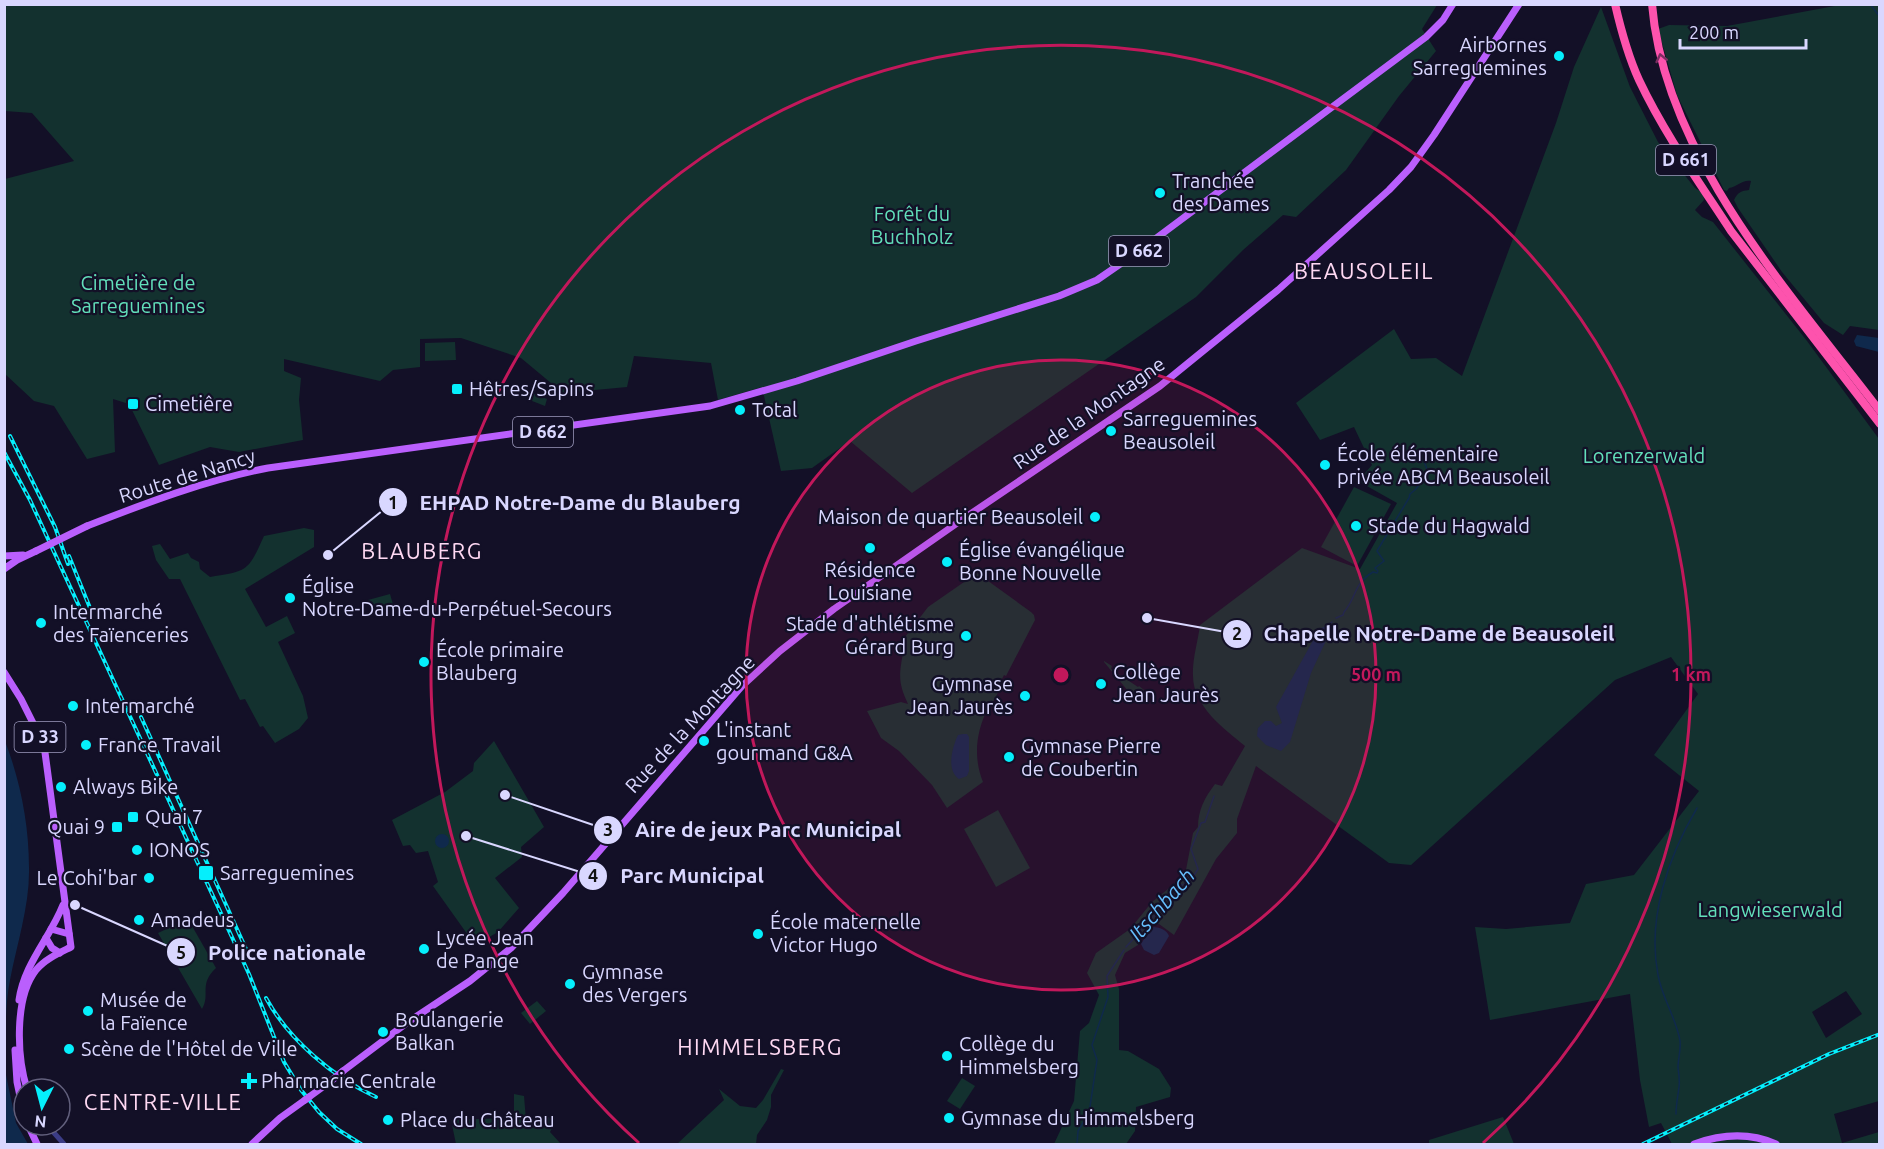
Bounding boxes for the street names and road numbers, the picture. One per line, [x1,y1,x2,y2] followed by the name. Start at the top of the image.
[1656,145,1716,175] road number: D 661
[1109,236,1169,266] road number: D 662
[1009,352,1169,473] street label: Rue de la Montagne
[513,417,573,447] road number: D 662
[116,444,258,507] street label: Route de Nancy
[620,650,759,797] street label: Rue de la Montagne
[15,722,66,752] road number: D 33

